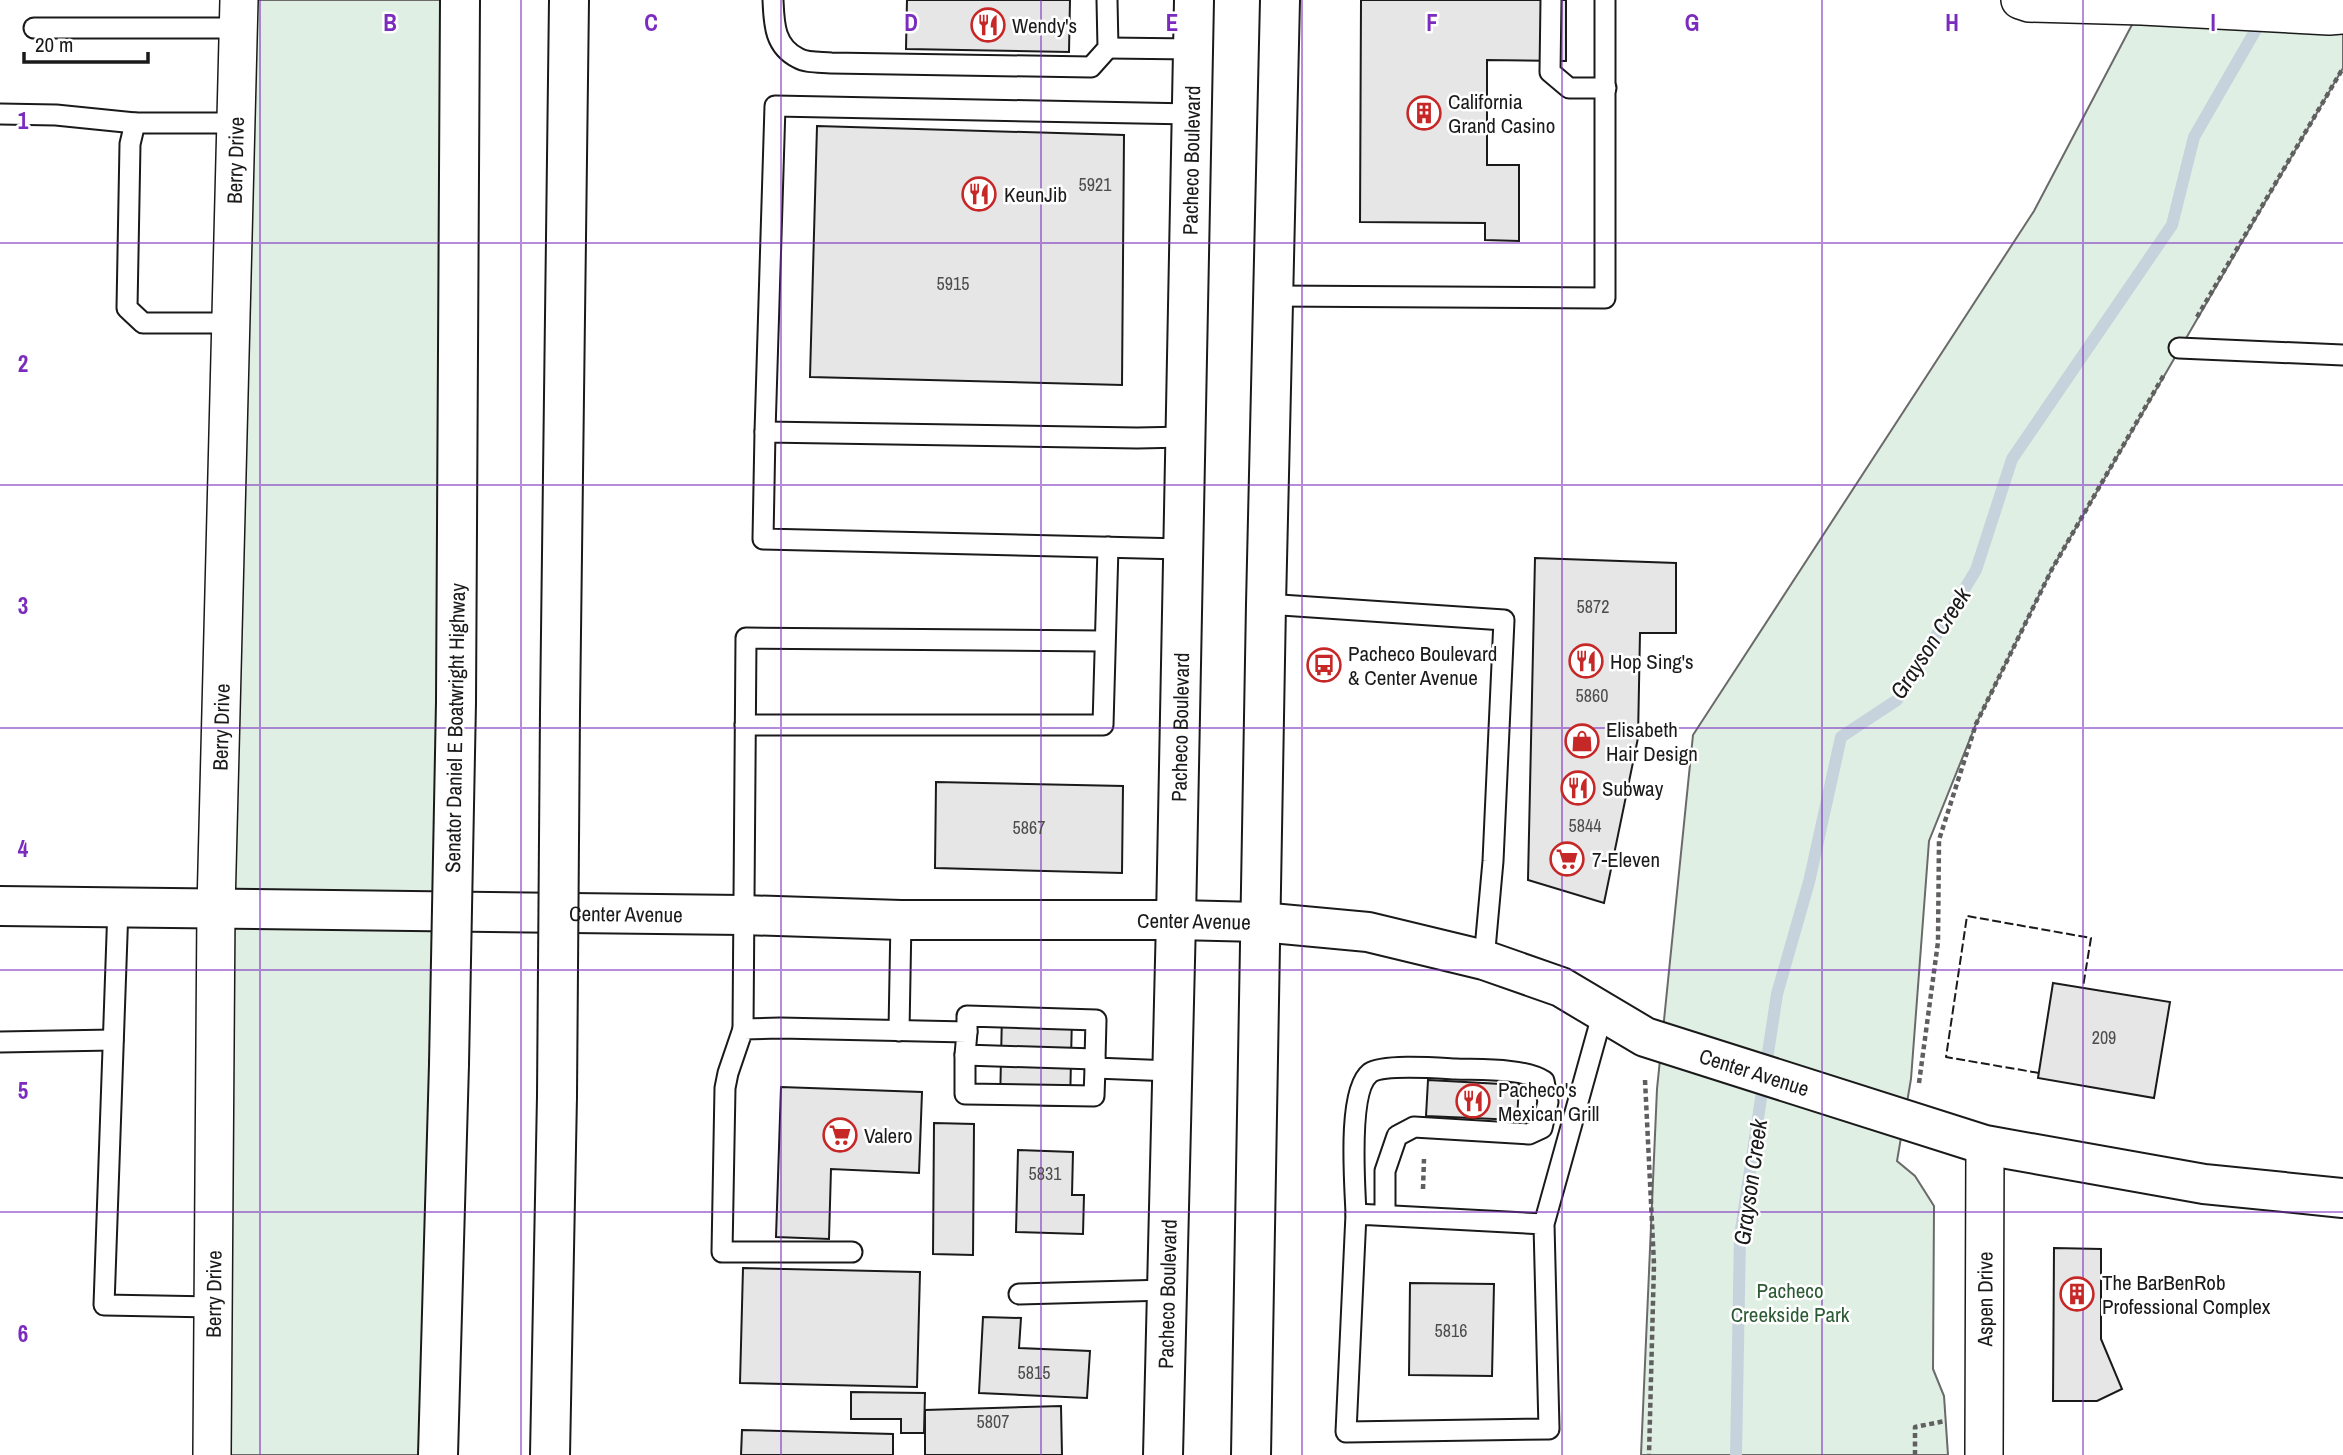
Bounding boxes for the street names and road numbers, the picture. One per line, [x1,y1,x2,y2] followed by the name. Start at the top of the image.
[1175,85,1207,235] street label: Pacheco Boulevard
[219,116,251,204] street label: Berry Drive
[438,582,472,873] street label: Senator Daniel E Boatwright Highway
[1164,652,1196,802] street label: Pacheco Boulevard
[205,683,236,771] street label: Berry Drive
[569,898,683,929] street label: Center Avenue
[1137,905,1251,936] street label: Center Avenue
[1696,1041,1813,1103] street label: Center Avenue
[1151,1219,1183,1369] street label: Pacheco Boulevard
[198,1250,228,1338] street label: Berry Drive
[1970,1252,1999,1347] street label: Aspen Drive

